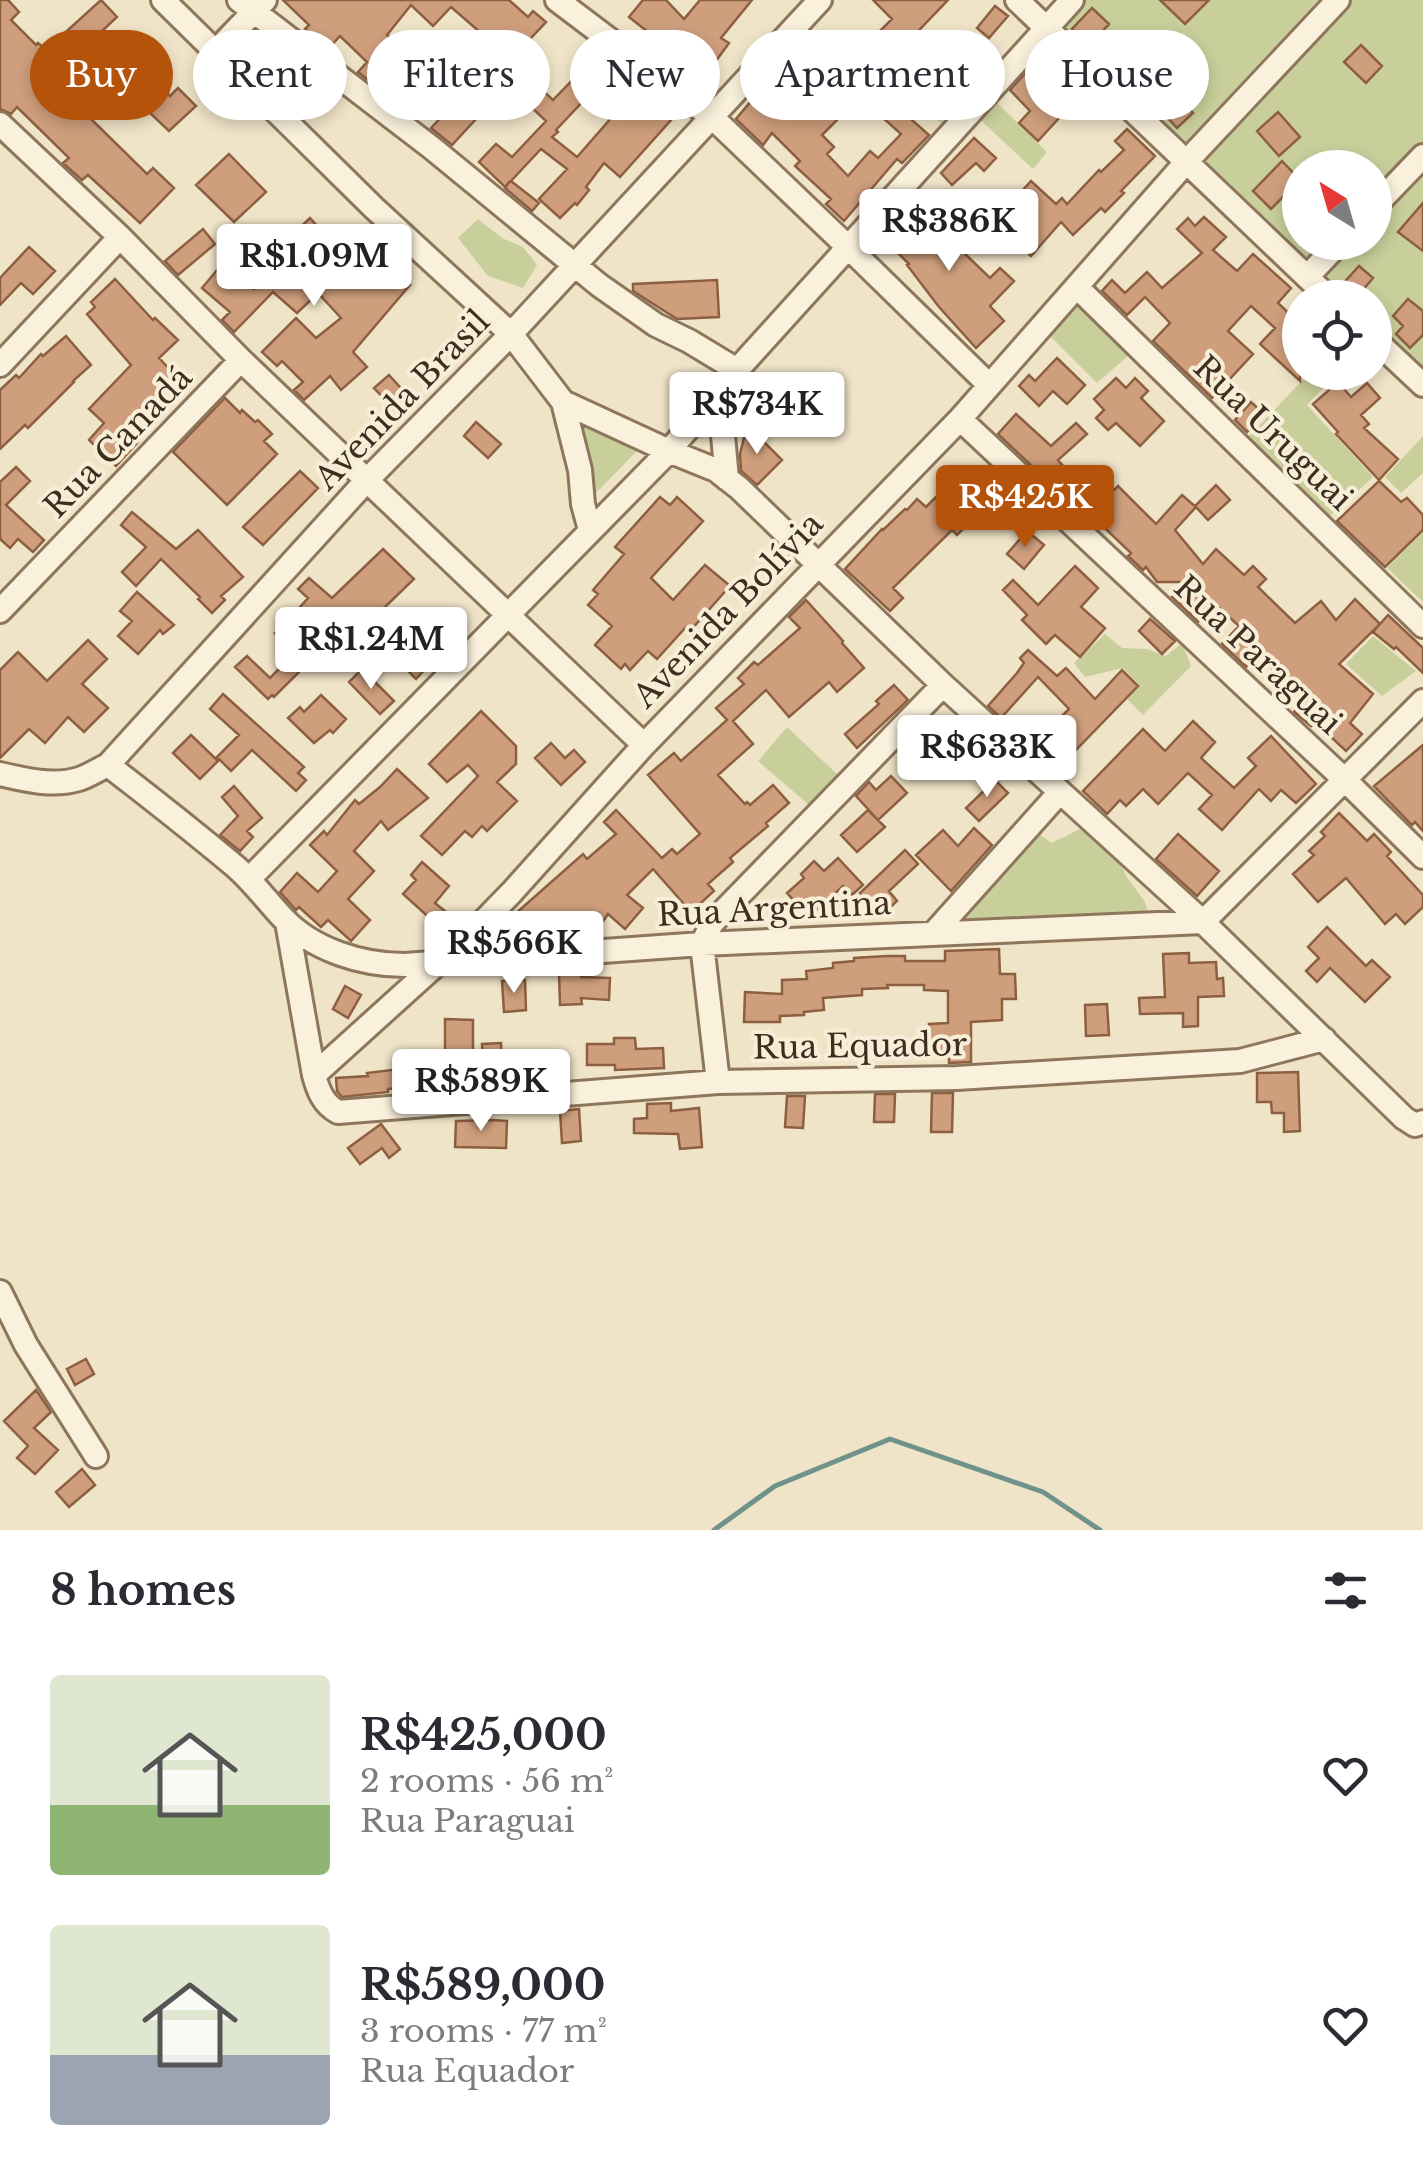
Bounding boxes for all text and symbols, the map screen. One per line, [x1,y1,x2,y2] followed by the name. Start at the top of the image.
[30,30,173,120] chip: Buy
[193,30,347,120] chip: Rent
[367,30,550,120] chip: Filters
[570,30,720,120] chip: New
[740,30,1005,120] chip: Apartment
[1025,30,1209,120] chip: House
[1282,150,1392,260] north arrow
[1282,150,1392,390] map controls
[868,189,1030,274] pin: R$386K
[881,201,1017,241] text: R$386K
[222,224,406,309] pin: R$1.09M
[239,236,389,276] text: R$1.09M
[1282,280,1392,390] button: locate
[305,302,498,499] street label: Avenida Brasil
[1185,347,1361,519] street label: Rua Uruguai
[36,358,201,526] street label: Rua Canadá
[676,372,838,457] pin: R$734K
[691,384,823,424] text: R$734K
[944,465,1106,550] pin: R$425K
[958,477,1092,517] text: R$425K
[624,504,831,717] street label: Avenida Bolívia
[1166,567,1350,743] street label: Rua Paraguai
[279,607,463,692] pin: R$1.24M
[297,619,445,659] text: R$1.24M
[906,715,1068,800] pin: R$633K
[919,727,1055,767] text: R$633K
[656,883,892,935] street label: Rua Argentina
[433,911,595,996] pin: R$566K
[446,923,582,963] text: R$566K
[753,1024,968,1068] street label: Rua Equador
[400,1049,562,1134] pin: R$589K
[414,1061,548,1101] text: R$589K
[1318,1563,1373,1618] icon: filters
[50,1564,236,1616] text: 8 homes
[360,1709,607,1761] text: R$425,000
[130,1715,250,1835] icon: home
[1318,1748,1373,1803] icon: heart
[360,1761,613,1801] text: 2 rooms · 56 m²
[360,1801,575,1841] text: Rua Paraguai
[360,1959,605,2011] text: R$589,000
[130,1965,250,2085] icon: home
[1318,1998,1373,2053] icon: heart
[360,2011,607,2051] text: 3 rooms · 77 m²
[360,2051,574,2091] text: Rua Equador

